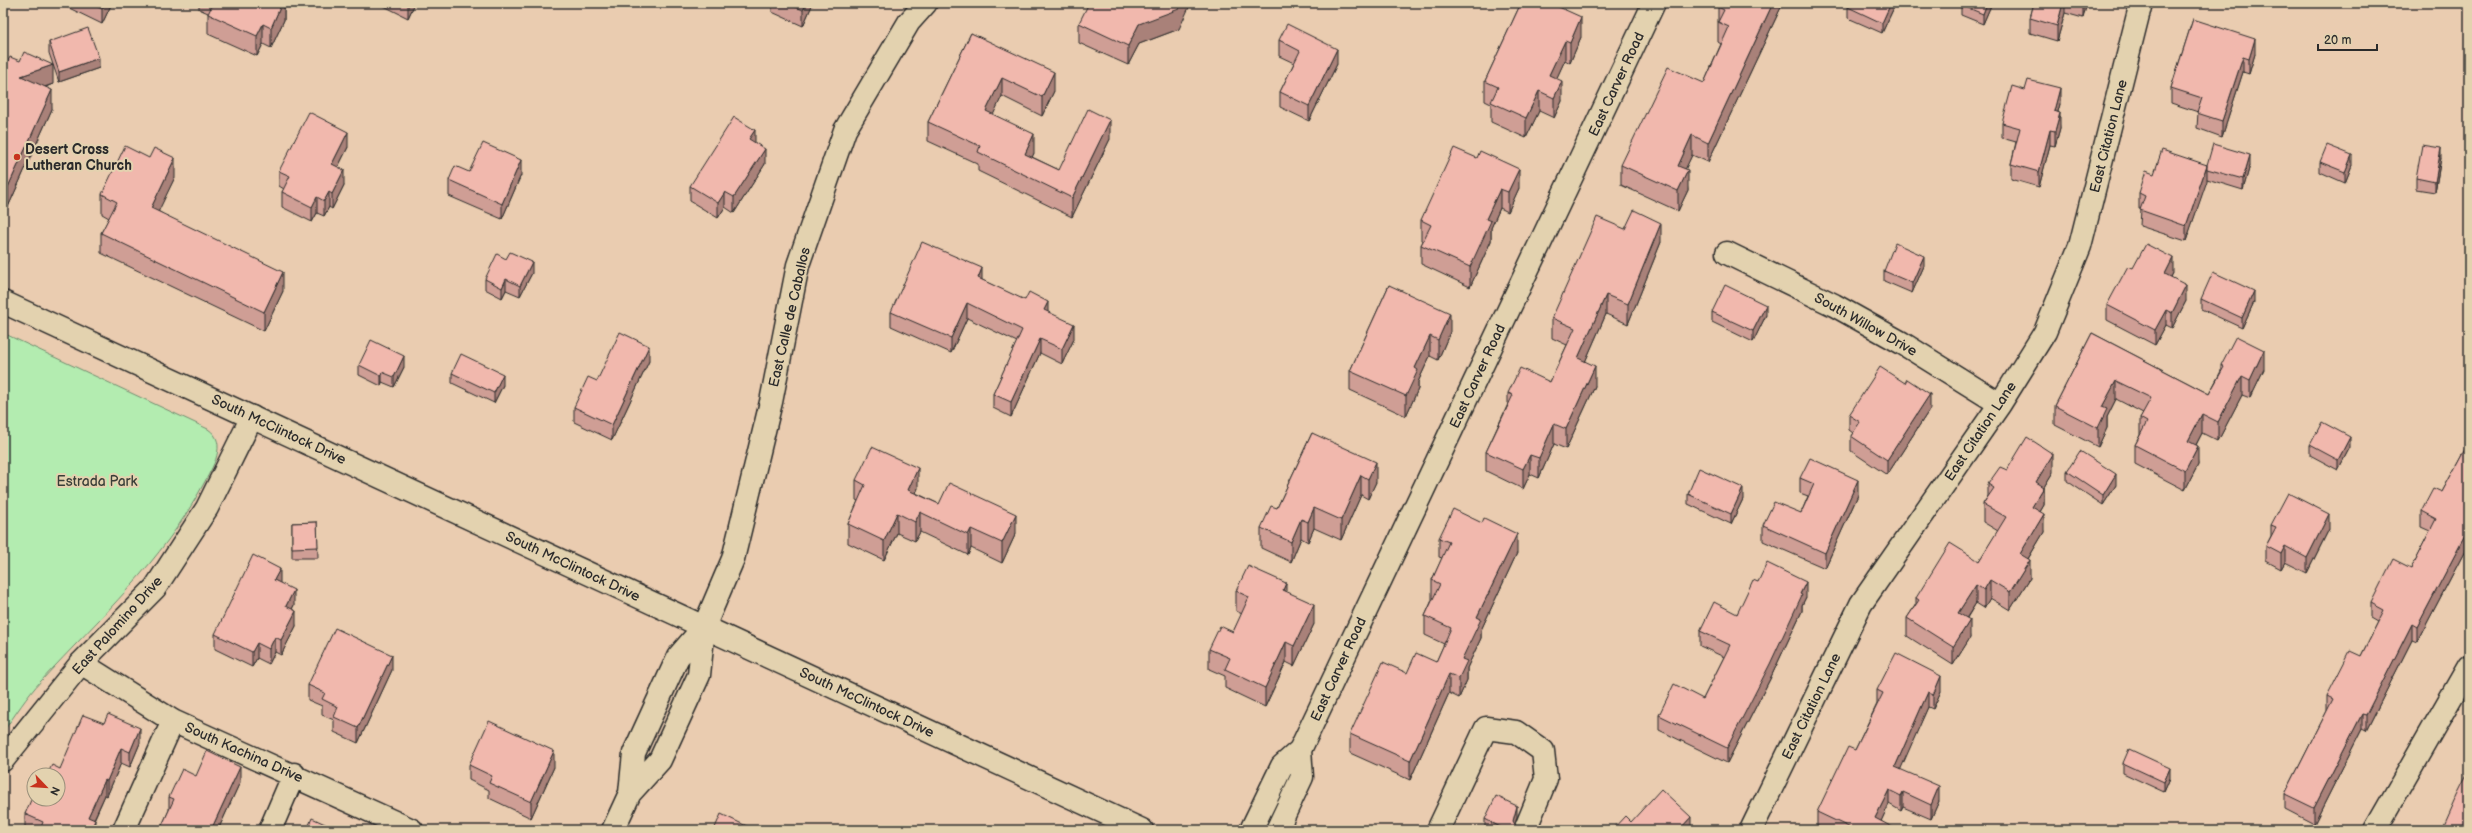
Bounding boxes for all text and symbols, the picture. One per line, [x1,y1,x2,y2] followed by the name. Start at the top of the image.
[2318,26,2377,52] scale bar
[1585,30,1648,139] street label: East Carver Road
[2324,33,2351,48] text: 20 m
[2086,78,2131,195] street label: East Citation Lane
[25,141,132,174] place label: Desert Cross Lutheran Church
[12,152,22,162] marker: Desert Cross Lutheran Church
[765,245,814,389] street label: East Calle de Caballos
[1811,289,1920,360] street label: South Willow Drive
[1446,322,1509,431] street label: East Carver Road
[1941,378,2020,484] street label: East Citation Lane
[209,391,349,468] street label: South McClintock Drive
[57,473,138,490] park label: Estrada Park
[503,528,643,605] street label: South McClintock Drive
[69,573,166,678] street label: East Palomino Drive
[1307,615,1370,724] street label: East Carver Road
[1778,650,1845,762] street label: East Citation Lane
[797,664,937,741] street label: South McClintock Drive
[182,719,306,786] street label: South Kachina Drive
[26,767,66,807] north arrow
[47,785,62,798] text: N

